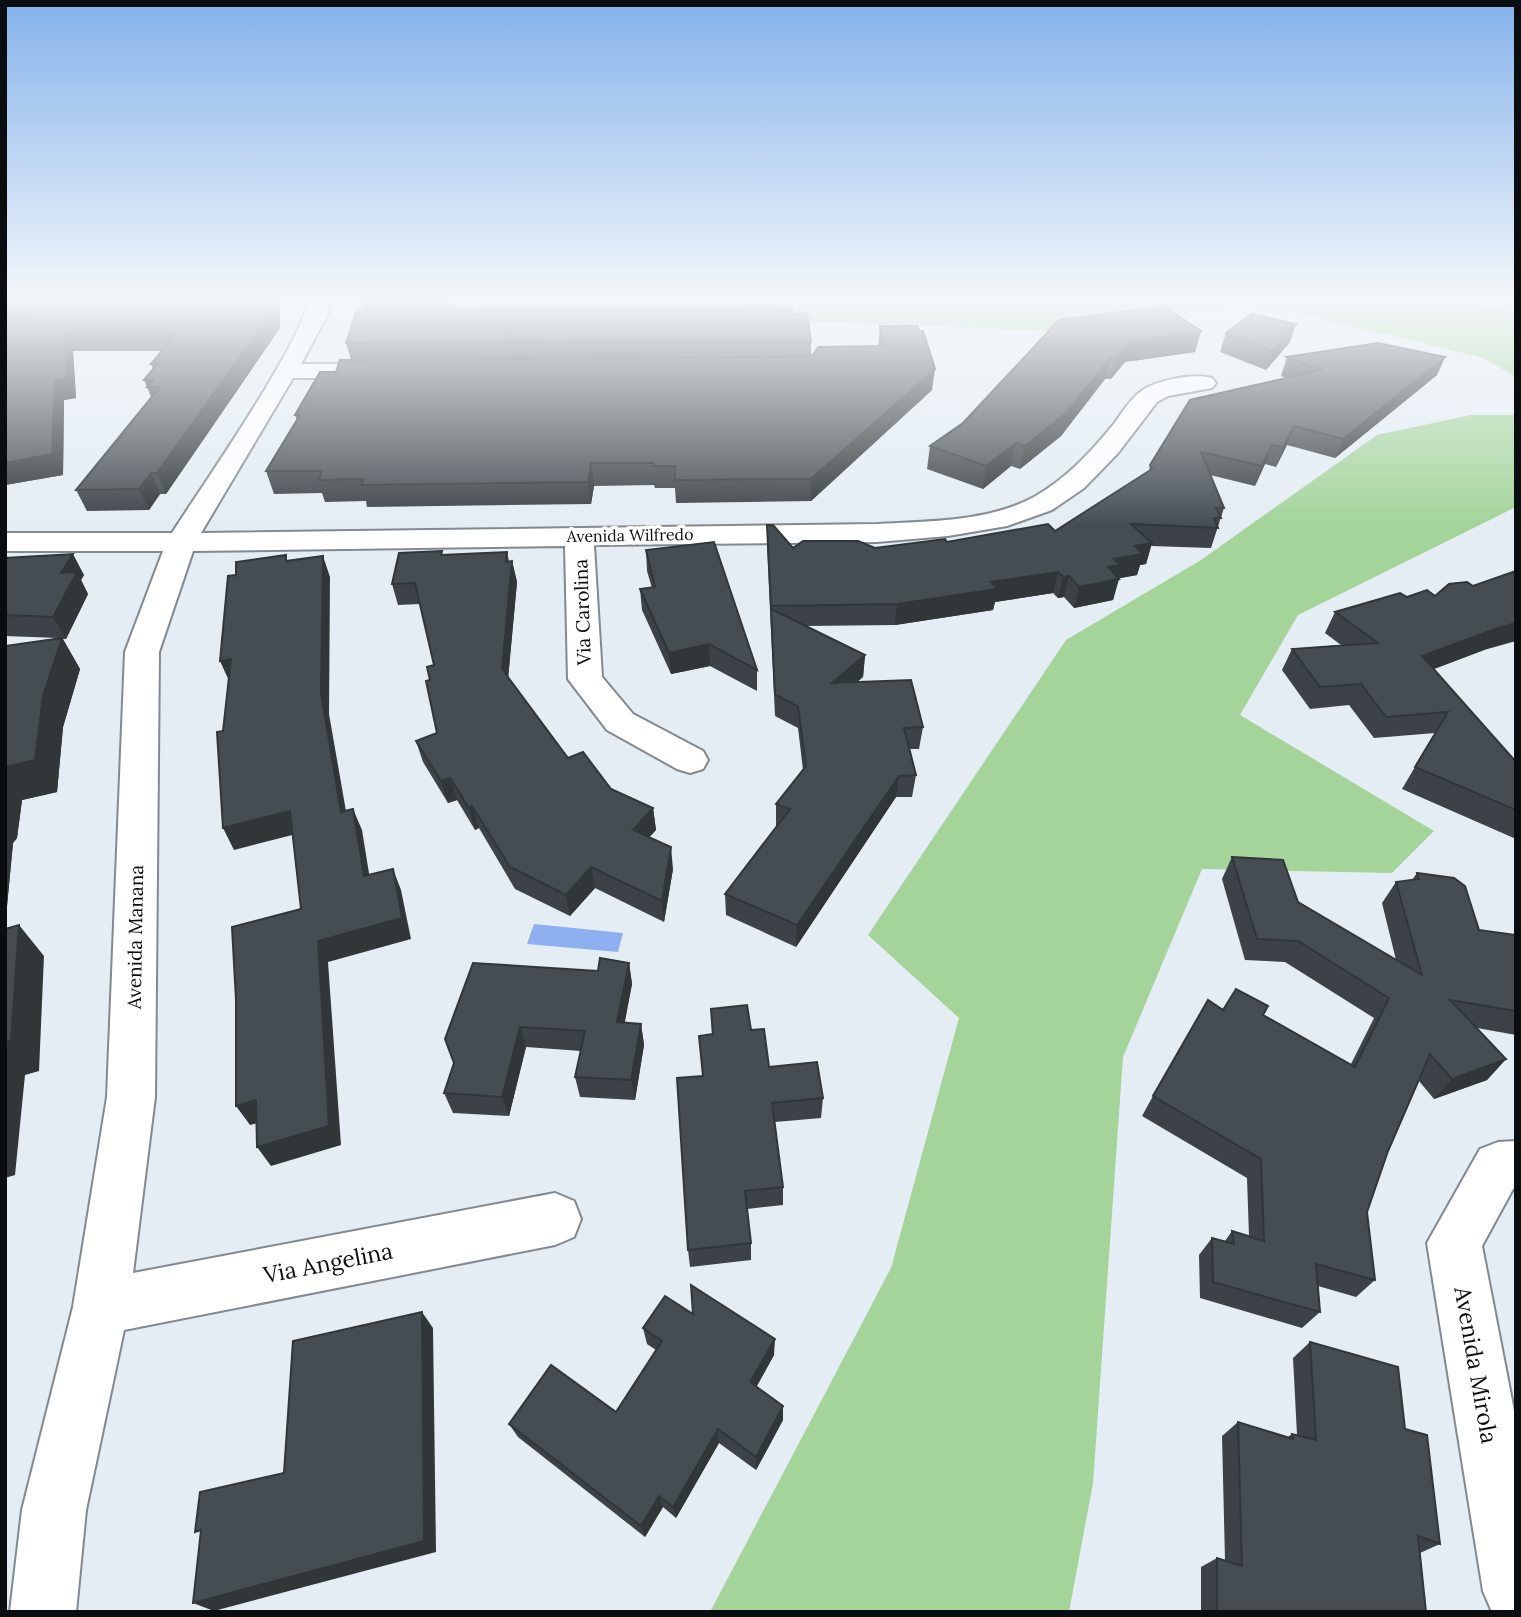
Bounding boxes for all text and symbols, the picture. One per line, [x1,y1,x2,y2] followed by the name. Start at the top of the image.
[565,524,694,546] street label: Avenida Wilfredo
[568,558,596,667] street label: Via Carolina
[122,864,148,1010] street label: Avenida Manana
[260,1236,395,1289] street label: Via Angelina
[1448,1283,1505,1446] street label: Avenida Mirola

